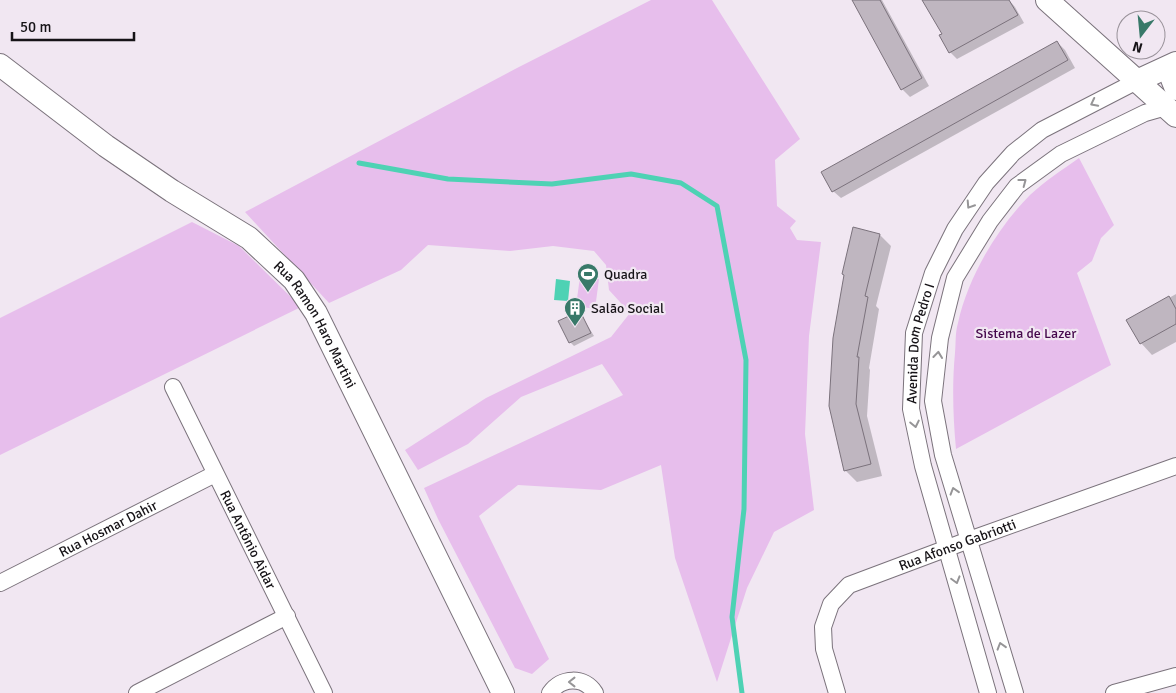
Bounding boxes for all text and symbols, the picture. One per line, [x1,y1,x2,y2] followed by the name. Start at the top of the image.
[12,10,135,42] scale bar
[1116,10,1166,60] north arrow
[20,18,51,36] text: 50 m
[1131,38,1145,57] text: N
[1090,97,1099,107] one-way arrow
[1017,179,1027,188] one-way arrow
[967,199,977,208] one-way arrow
[270,258,360,391] street label: Rua Ramon Haro Martini
[576,262,600,293] sports icon: Quadra
[604,266,647,283] place label: Quadra
[903,281,938,404] street label: Avenida Dom Pedro I
[563,296,587,327] building icon: Salão Social
[591,300,664,317] place label: Salão Social
[976,325,1077,342] park label: Sistema de Lazer
[932,351,943,359] one-way arrow
[909,420,919,429] one-way arrow
[216,487,280,593] street label: Rua Antônio Aidar
[949,487,959,495] one-way arrow
[56,496,161,561] street label: Rua Hosmar Dahir
[896,516,1019,575] street label: Rua Afonso Gabriotti
[950,575,960,584] one-way arrow
[996,643,1006,651] one-way arrow
[568,677,576,687] one-way arrow

